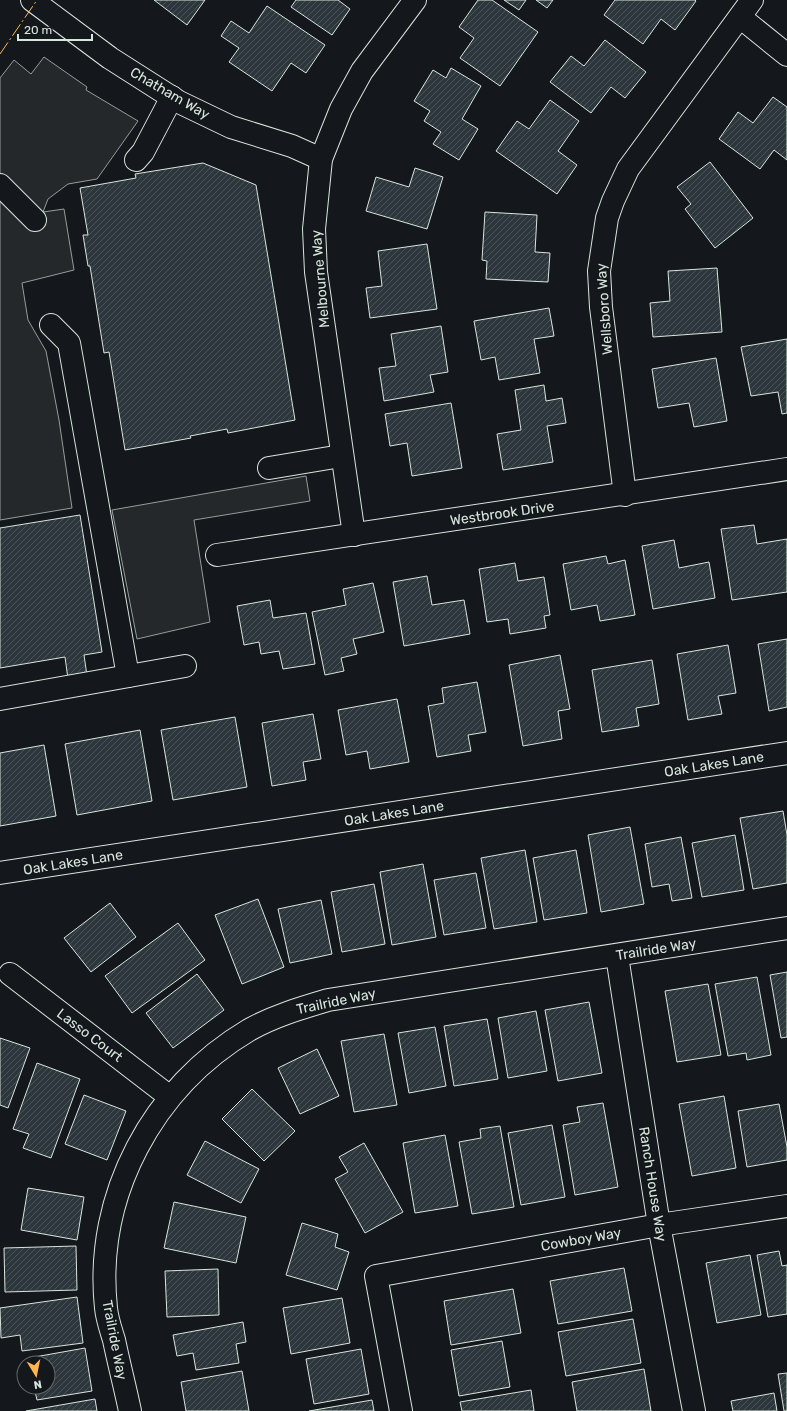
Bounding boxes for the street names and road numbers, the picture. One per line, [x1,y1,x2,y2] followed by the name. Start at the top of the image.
[127,64,213,123] street label: Chatham Way
[308,229,333,329] street label: Melbourne Way
[593,262,616,355] street label: Wellsboro Way
[449,498,555,529] street label: Westbrook Drive
[663,748,765,781] street label: Oak Lakes Lane
[343,797,445,830] street label: Oak Lakes Lane
[22,846,124,879] street label: Oak Lakes Lane
[615,935,698,964] street label: Trailride Way
[295,985,378,1018] street label: Trailride Way
[53,1005,126,1066] street label: Lasso Court
[635,1126,670,1243] street label: Ranch House Way
[540,1224,623,1255] street label: Cowboy Way
[98,1299,131,1382] street label: Trailride Way

